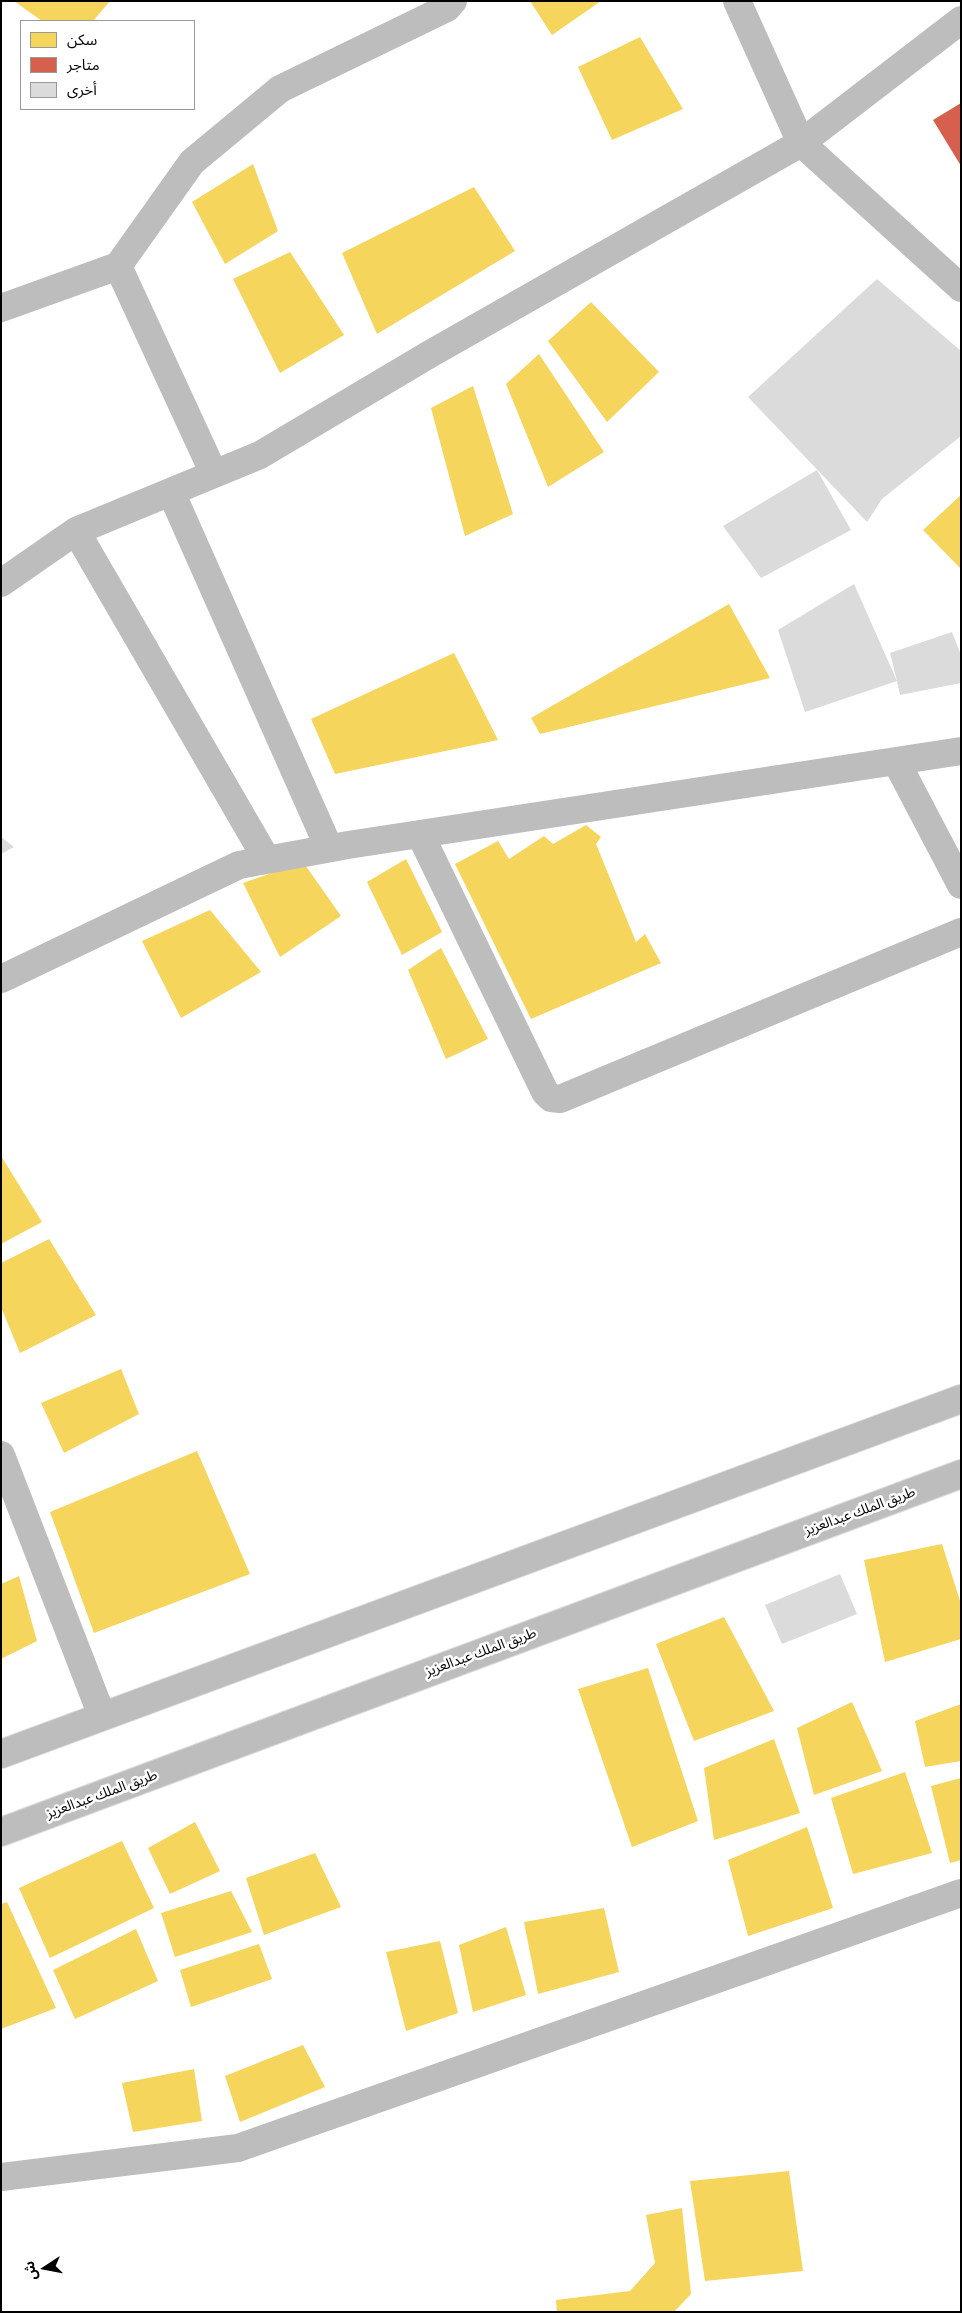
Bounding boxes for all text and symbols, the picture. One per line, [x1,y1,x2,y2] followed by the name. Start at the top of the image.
[20,20,195,110] legend
[67,28,97,51] text: سكن
[67,53,100,76] text: متاجر
[67,78,97,101] text: أخرى
[802,1484,918,1540] street label: طريق الملك عبدالعزيز
[423,1625,539,1681] street label: طريق الملك عبدالعزيز
[44,1767,160,1823] street label: طريق الملك عبدالعزيز
[20,2243,70,2293] north arrow
[18,2260,42,2282] text: ش

